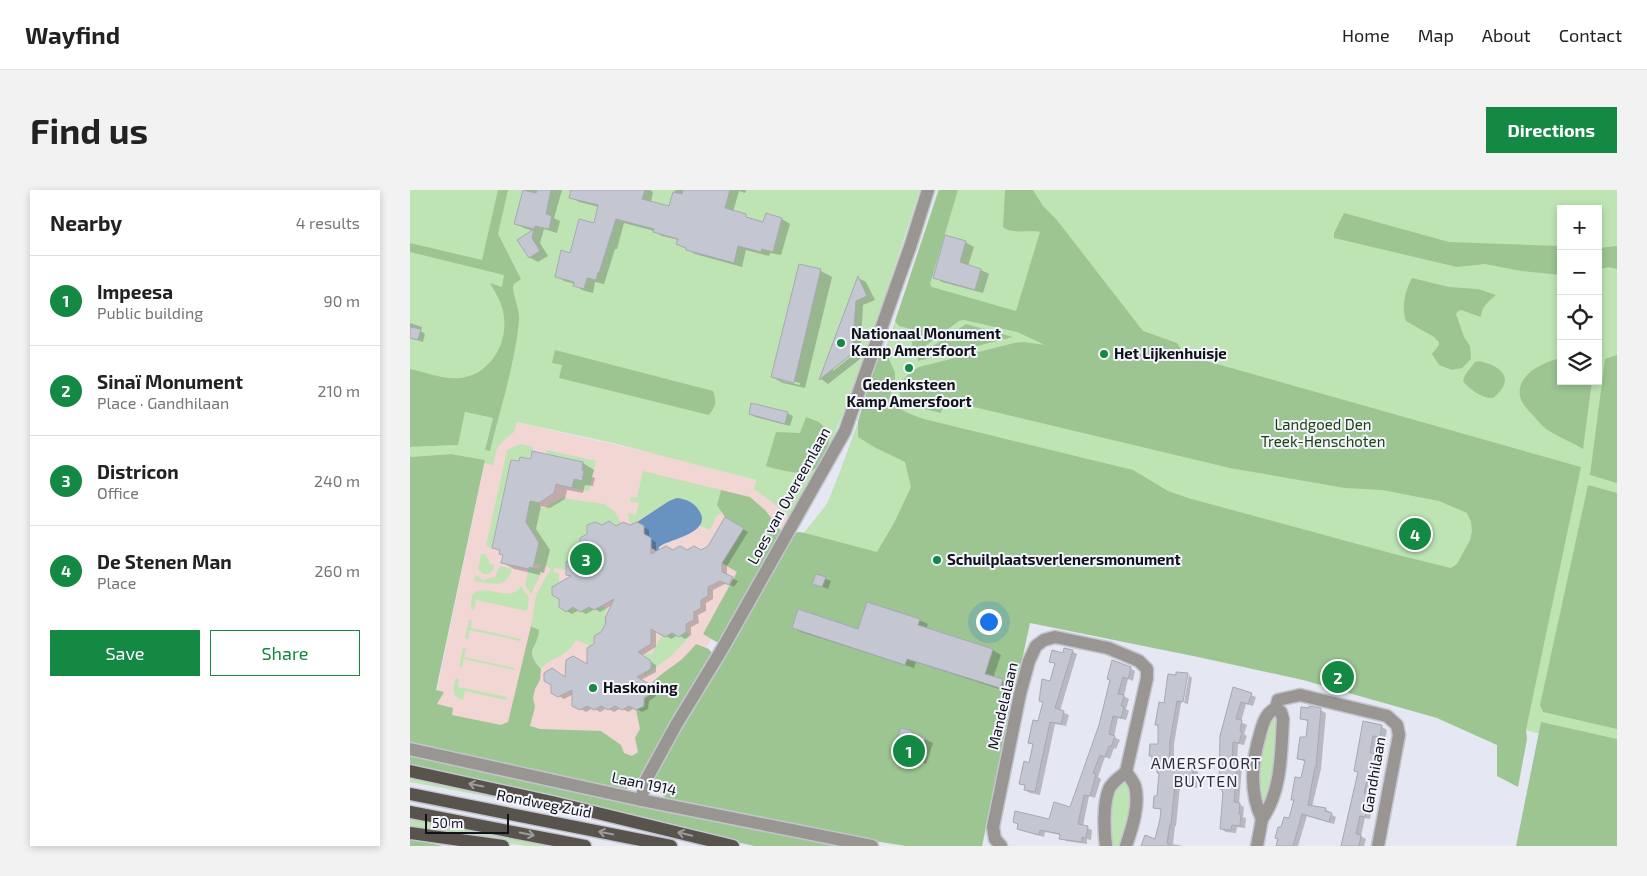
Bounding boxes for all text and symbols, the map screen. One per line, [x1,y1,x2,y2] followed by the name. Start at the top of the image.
[25,20,120,49] text: Wayfind
[1342,24,1390,46] text: Home
[1418,24,1454,46] text: Map
[1482,24,1531,46] text: About
[1559,24,1622,46] text: Contact
[1486,107,1617,153] button: Directions
[30,109,148,151] text: Find us
[1557,205,1602,385] map controls
[1557,205,1602,250] button: +
[50,210,122,235] text: Nearby
[296,213,360,232] text: 4 results
[1557,250,1602,295] button: −
[97,280,173,303] text: Impeesa
[63,291,69,310] text: 1
[324,291,360,310] text: 90 m
[1557,295,1602,340] button: locate
[97,303,203,322] text: Public building
[851,324,1001,359] place label: Nationaal Monument Kamp Amersfoort
[835,337,847,349] marker: Nationaal Monument Kamp Amersfoort
[1557,340,1602,385] button: layers
[1114,344,1227,362] place label: Het Lijkenhuisje
[1098,348,1110,360] marker: Het Lijkenhuisje
[903,362,915,374] marker: Gedenksteen Kamp Amersfoort
[97,370,243,393] text: Sinaï Monument
[846,375,972,410] place label: Gedenksteen Kamp Amersfoort
[61,381,71,400] text: 2
[317,381,360,400] text: 210 m
[97,393,229,412] text: Place · Gandhilaan
[1261,415,1385,450] park label: Landgoed Den Treek-Henschoten
[743,424,833,567] street label: Loes van Overeemlaan
[97,460,179,483] text: Districon
[61,471,71,490] text: 3
[314,471,360,490] text: 240 m
[97,483,139,502] text: Office
[1399,515,1431,553] pin: 4
[570,540,602,578] pin: 3
[97,550,232,573] text: De Stenen Man
[947,550,1181,568] place label: Schuilplaatsverlenersmonument
[931,554,943,566] marker: Schuilplaatsverlenersmonument
[61,561,71,580] text: 4
[315,561,360,580] text: 260 m
[97,573,136,592] text: Place
[976,609,1002,635] your location
[50,630,200,676] button: Save
[210,630,360,676] button: Share
[1322,658,1354,696] pin: 2
[983,660,1021,751] street label: Mandelalaan
[603,678,678,696] place label: Haskoning
[587,682,599,694] marker: Haskoning
[893,732,925,770] pin: 1
[1357,735,1389,814] street label: Gandhilaan
[1151,753,1261,790] district label: AMERSFOORT BUYTEN
[610,767,678,799] street label: Laan 1914
[468,780,484,790] one-way arrow
[495,785,593,821] street label: Rondweg Zuid
[425,811,509,834] scale bar
[432,814,463,831] text: 50 m
[599,827,615,837] one-way arrow
[678,829,694,838] one-way arrow
[518,830,534,840] one-way arrow

